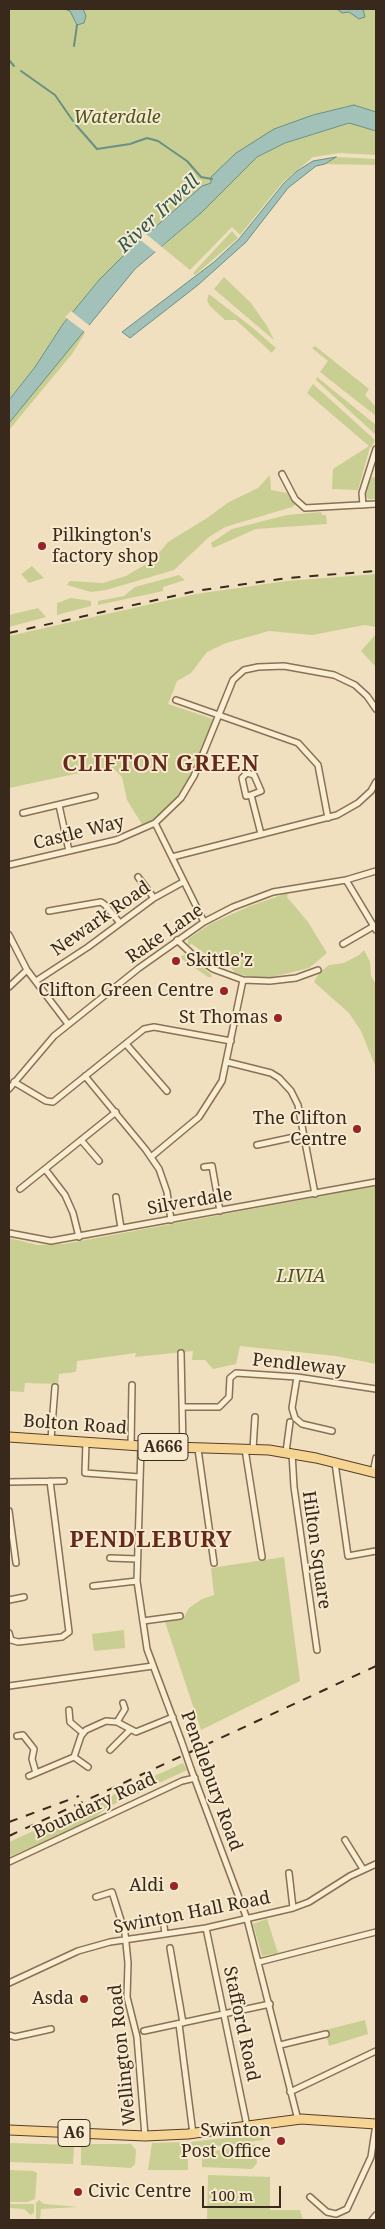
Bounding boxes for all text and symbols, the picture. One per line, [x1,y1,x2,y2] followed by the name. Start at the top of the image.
[73,107,161,129] park label: Waterdale
[113,170,205,258] water label: River Irwell
[52,525,159,568] place label: Pilkington's factory shop
[36,540,48,552] marker: Pilkington's factory shop
[61,752,261,778] district label: CLIFTON GREEN
[31,811,127,855] street label: Castle Way
[47,877,155,961] street label: Newark Road
[122,900,208,968] street label: Rake Lane
[186,950,253,972] place label: Skittle'z
[170,955,182,967] marker: Skittle'z
[38,980,214,1002] place label: Clifton Green Centre
[218,985,230,997] marker: Clifton Green Centre
[179,1007,268,1029] place label: St Thomas
[272,1012,284,1024] marker: St Thomas
[253,1108,347,1150] place label: The Clifton Centre
[351,1123,363,1135] marker: The Clifton Centre
[146,1184,234,1220] street label: Silverdale
[276,1266,326,1288] park label: LIVIA
[251,1349,347,1381] street label: Pendleway
[22,1411,128,1439] street label: Bolton Road
[138,1434,188,1460] road number: A666
[297,1490,335,1610] street label: Hilton Square
[68,1528,234,1554] district label: PENDLEBURY
[176,1708,246,1854] street label: Pendlebury Road
[30,1768,160,1844] street label: Boundary Road
[129,1875,164,1897] place label: Aldi
[168,1880,180,1892] marker: Aldi
[112,1887,272,1939] street label: Swinton Hall Road
[218,1965,264,2083] street label: Stafford Road
[105,1983,141,2127] street label: Wellington Road
[32,1988,74,2010] place label: Asda
[78,1993,90,2005] marker: Asda
[58,2120,90,2146] road number: A6
[181,2120,271,2162] place label: Swinton Post Office
[275,2135,287,2147] marker: Swinton Post Office
[205,2176,284,2208] scale bar
[88,2181,191,2203] place label: Civic Centre
[210,2185,253,2205] text: 100 m
[72,2186,84,2198] marker: Civic Centre

